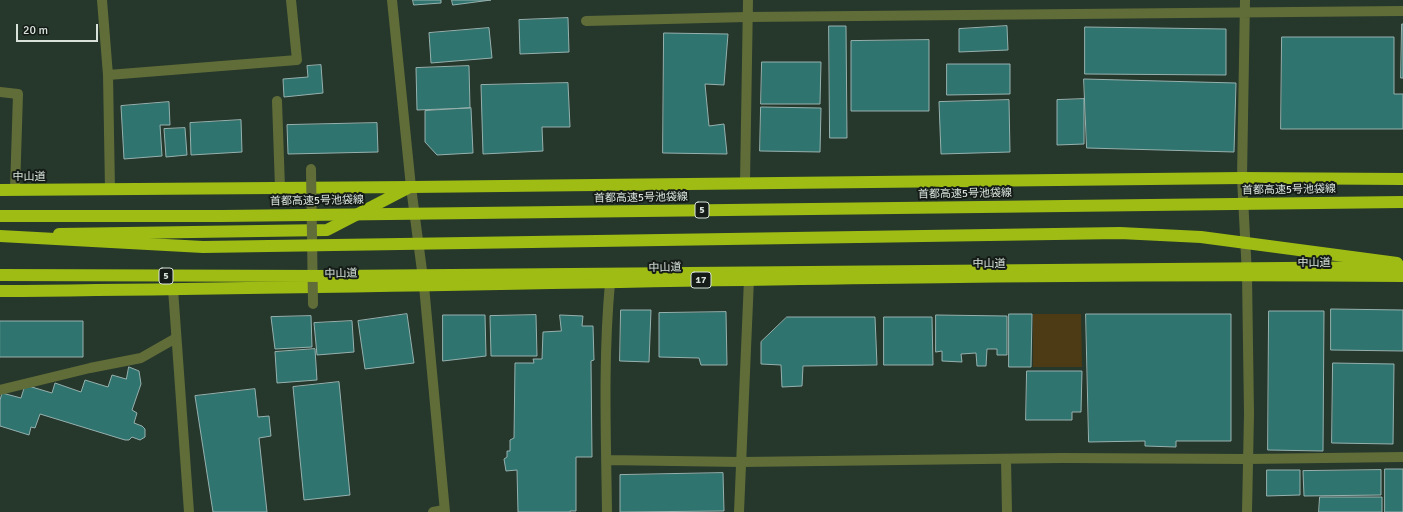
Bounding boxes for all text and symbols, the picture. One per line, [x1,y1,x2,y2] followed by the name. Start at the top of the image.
[18,16,100,42] scale bar
[23,23,48,38] text: 20 m
[13,170,45,184] street label: 中山道
[1242,183,1336,197] street label: 首都高速5号池袋線
[918,187,1012,201] street label: 首都高速5号池袋線
[594,191,688,205] street label: 首都高速5号池袋線
[270,194,364,208] street label: 首都高速5号池袋線
[695,202,709,218] road number: 5
[1298,256,1330,270] street label: 中山道
[973,257,1005,271] street label: 中山道
[648,261,682,275] street label: 中山道
[324,267,358,281] street label: 中山道
[159,268,173,284] road number: 5
[691,272,711,288] road number: 17

